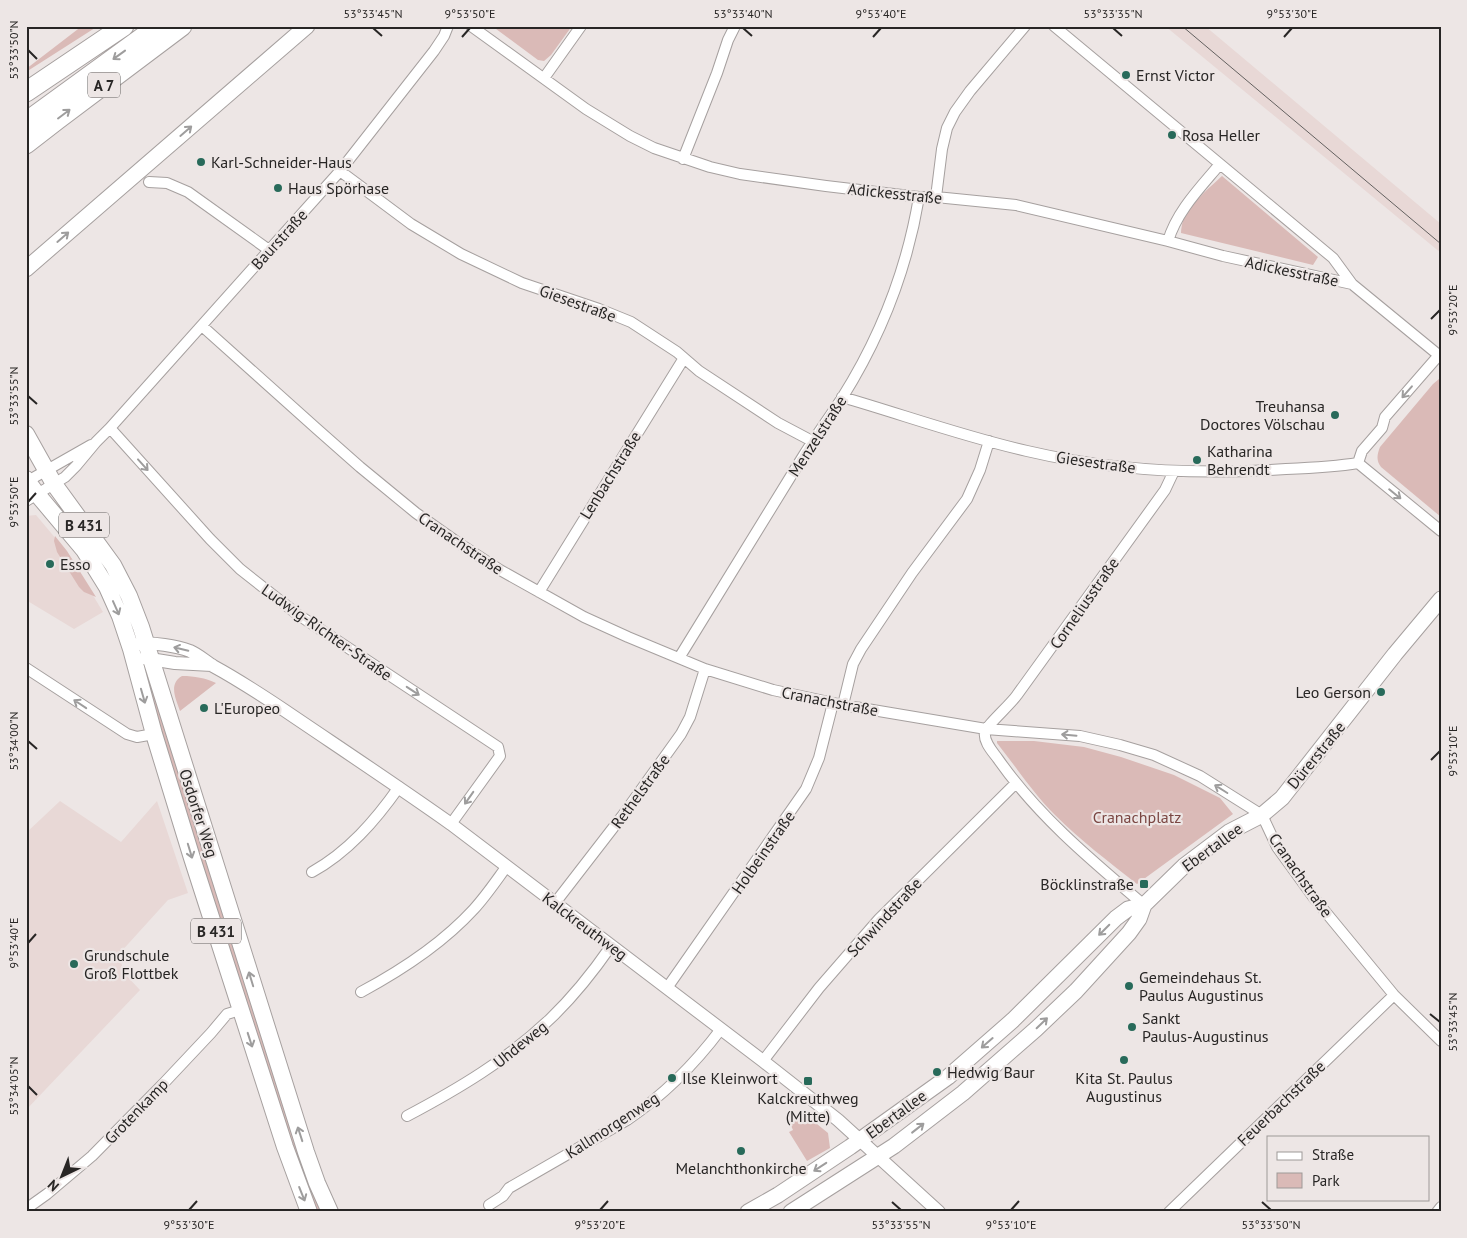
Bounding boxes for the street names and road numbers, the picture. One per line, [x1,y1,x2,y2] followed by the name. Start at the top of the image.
[88,72,120,98] road number: A 7
[847,178,943,208] street label: Adickesstraße
[247,205,311,273] street label: Baurstraße
[1243,251,1341,291] street label: Adickesstraße
[537,280,619,326] street label: Giesestraße
[783,392,851,480] street label: Menzelstraße
[575,427,645,523] street label: Lenbachstraße
[1055,447,1137,477] street label: Giesestraße
[415,507,507,579] street label: Cranachstraße
[59,512,109,538] road number: B 431
[1045,553,1123,653] street label: Corneliusstraße
[258,579,396,685] street label: Ludwig-Richter-Straße
[780,682,880,720] street label: Cranachstraße
[1283,717,1349,793] street label: Dürerstraße
[606,750,674,832] street label: Rethelstraße
[175,766,223,860] street label: Osdorfer Weg
[727,807,799,897] street label: Holbeinstraße
[1178,818,1246,876] street label: Ebertallee
[1265,829,1337,921] street label: Cranachstraße
[842,873,926,961] street label: Schwindstraße
[539,888,631,964] street label: Kalckreuthweg
[191,918,241,944] road number: B 431
[489,1016,551,1072] street label: Uhdeweg
[1233,1056,1329,1150] street label: Feuerbachstraße
[100,1074,172,1148] street label: Grotenkamp
[862,1085,930,1143] street label: Ebertallee
[562,1087,662,1163] street label: Kallmorgenweg

